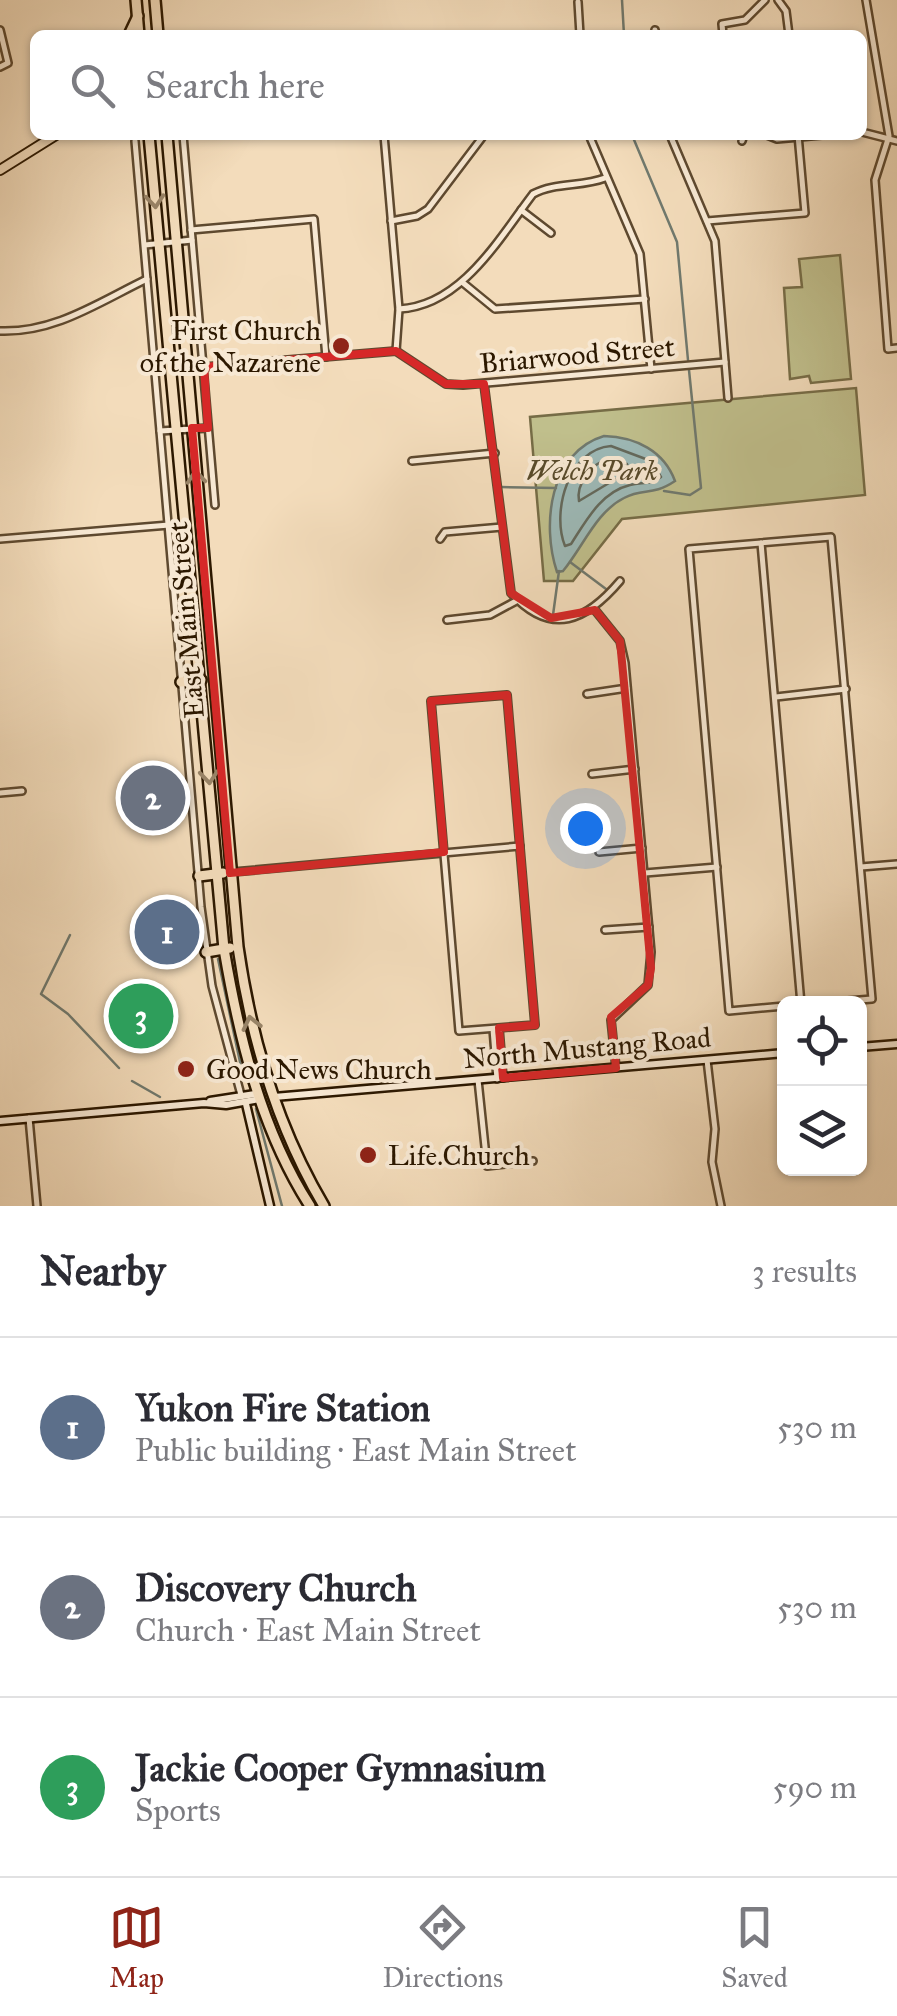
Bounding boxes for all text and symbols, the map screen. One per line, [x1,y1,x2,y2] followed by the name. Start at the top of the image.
[30,30,867,140] search box
[65,58,120,113] icon: search
[145,62,325,108] text: Search here
[143,193,165,209] one-way arrow
[140,313,321,380] place label: First Church of the Nazarene
[478,329,676,381] street label: Briarwood Street
[330,335,352,357] marker: First Church of the Nazarene
[526,453,658,488] park label: Welch Park
[186,469,208,485] one-way arrow
[160,520,212,720] street label: East Main Street
[120,760,186,836] pin: 2
[197,769,219,785] one-way arrow
[560,803,611,854] your location
[134,894,200,970] pin: 1
[108,978,174,1054] pin: 3
[777,996,867,1176] map controls
[777,996,867,1086] button: locate
[242,1015,263,1032] one-way arrow
[462,1020,712,1076] street label: North Mustang Road
[206,1052,432,1087] place label: Good News Church
[175,1058,197,1080] marker: Good News Church
[777,1086,867,1176] button: layers
[388,1138,530,1173] place label: Life.Church
[357,1144,379,1166] marker: Life.Church
[40,1245,165,1297] text: Nearby
[752,1252,857,1291] text: 3 results
[135,1385,430,1431] text: Yukon Fire Station
[66,1408,79,1447] text: 1
[777,1408,857,1447] text: 530 m
[135,1431,576,1470] text: Public building · East Main Street
[135,1565,417,1611] text: Discovery Church
[65,1588,80,1627] text: 2
[777,1588,857,1627] text: 530 m
[135,1611,481,1650] text: Church · East Main Street
[135,1745,546,1791] text: Jackie Cooper Gymnasium
[66,1768,79,1807] text: 3
[773,1768,857,1807] text: 590 m
[135,1791,221,1830] text: Sports
[109,1900,164,1995] tab: Map
[382,1900,503,1995] tab: Directions
[721,1900,788,1995] tab: Saved

